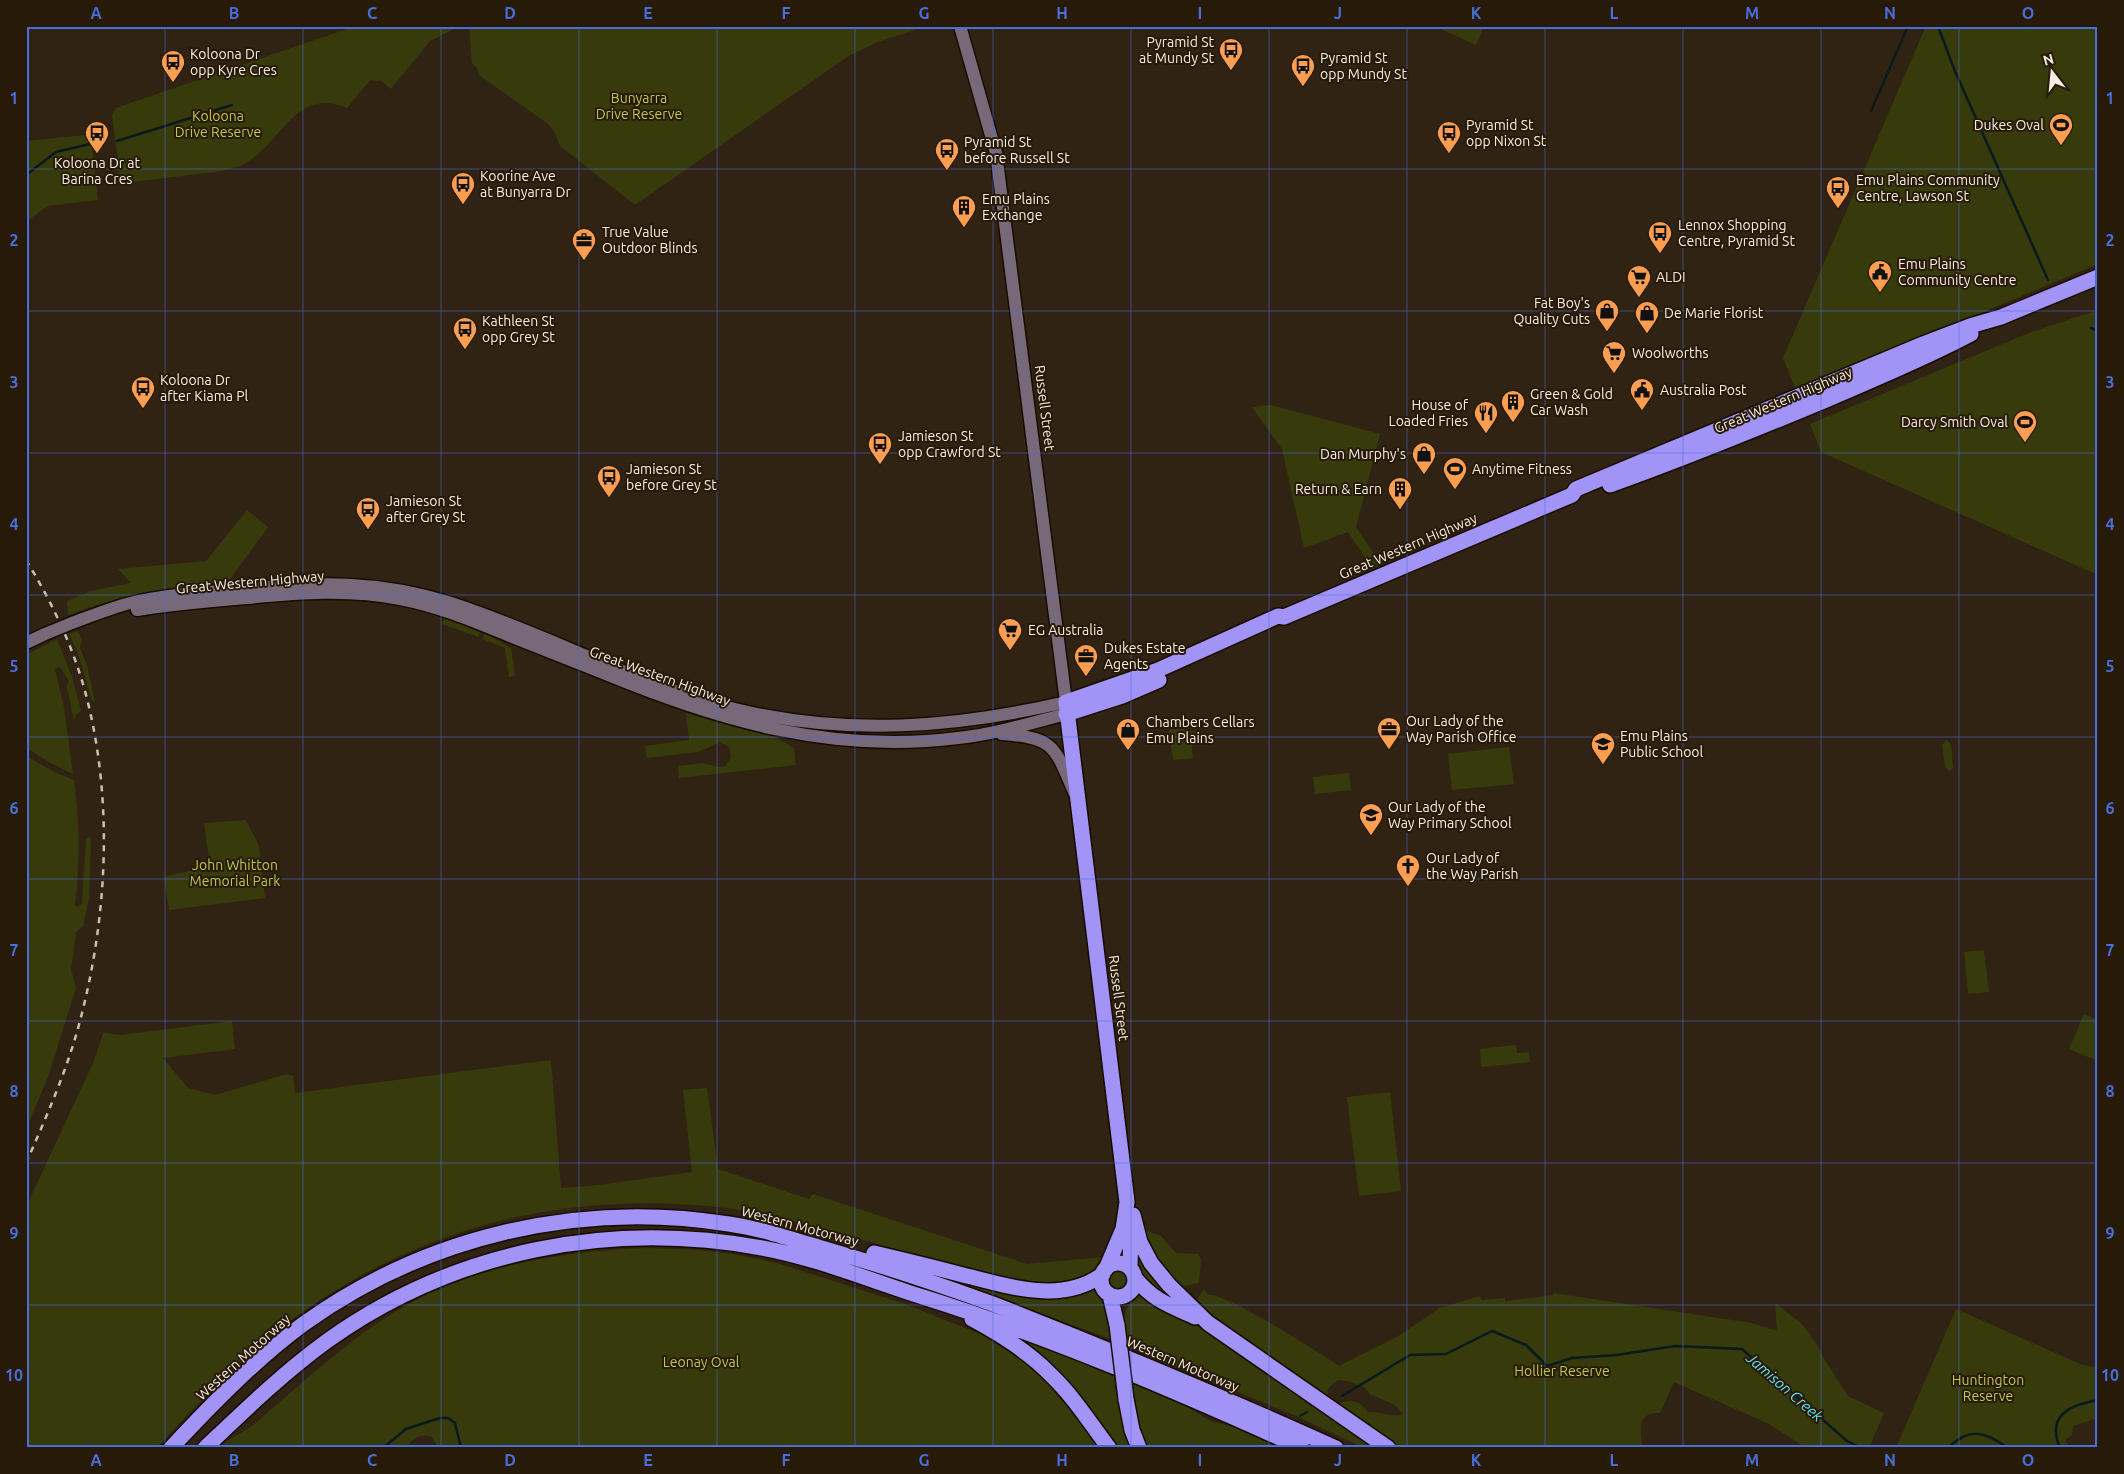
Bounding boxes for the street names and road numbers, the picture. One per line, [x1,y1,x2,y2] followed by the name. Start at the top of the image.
[1032,364,1058,452] street label: Russell Street
[1712,364,1855,436] street label: Great Western Highway
[1337,510,1480,582] street label: Great Western Highway
[175,568,325,596] street label: Great Western Highway
[588,643,733,709] street label: Great Western Highway
[1106,954,1132,1042] street label: Russell Street
[740,1203,861,1249] street label: Western Motorway
[193,1311,293,1403] street label: Western Motorway
[1124,1333,1242,1395] street label: Western Motorway

